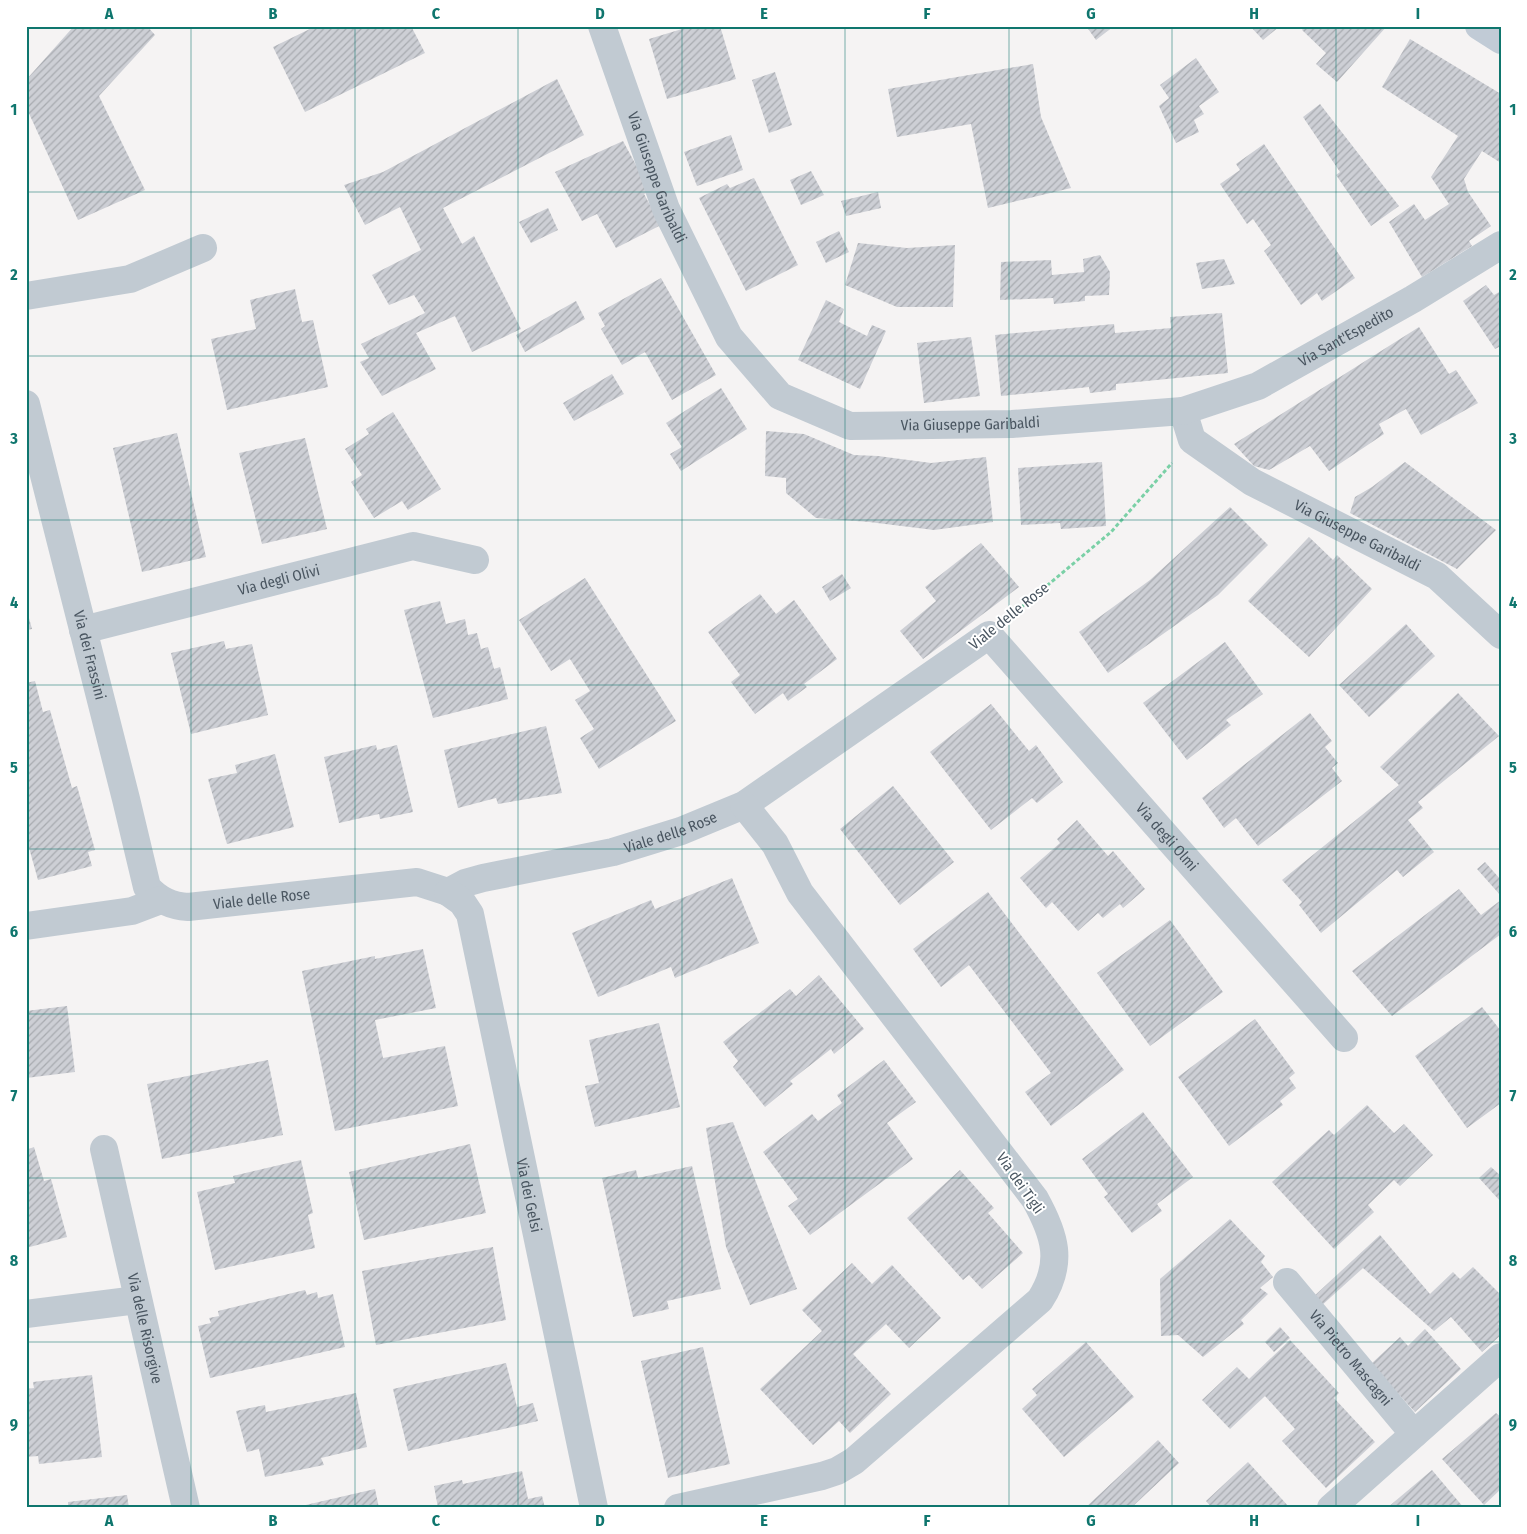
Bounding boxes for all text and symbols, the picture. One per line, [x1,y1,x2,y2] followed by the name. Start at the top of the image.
[104,4,114,23] text: A
[269,4,278,23] text: B
[432,4,441,23] text: C
[595,4,605,23] text: D
[760,4,768,23] text: E
[923,4,931,23] text: F
[1086,4,1096,23] text: G
[1249,4,1259,23] text: H
[1416,4,1420,23] text: I
[11,100,17,119] text: 1
[1510,100,1516,119] text: 1
[624,109,690,246] street label: Via Giuseppe Garibaldi
[9,265,18,284] text: 2
[1508,265,1517,284] text: 2
[1295,303,1397,370] street label: Via Sant'Espedito
[901,413,1040,434] street label: Via Giuseppe Garibaldi
[9,429,18,448] text: 3
[1508,429,1517,448] text: 3
[1291,496,1423,575] street label: Via Giuseppe Garibaldi
[236,561,322,599] street label: Via degli Olivi
[966,578,1052,654] street label: Viale delle Rose
[10,593,18,612] text: 4
[1509,593,1517,612] text: 4
[70,609,109,702] street label: Via dei Frassini
[10,758,18,777] text: 5
[1509,758,1517,777] text: 5
[1132,799,1202,875] street label: Via degli Olmi
[622,808,720,857] street label: Viale delle Rose
[212,885,311,913] street label: Viale delle Rose
[10,922,18,941] text: 6
[1509,922,1517,941] text: 6
[11,1086,18,1105] text: 7
[1510,1086,1517,1105] text: 7
[992,1149,1048,1217] street label: Via dei Tigli
[512,1157,545,1234] street label: Via dei Gelsi
[10,1251,19,1270] text: 8
[1509,1251,1518,1270] text: 8
[124,1271,166,1385] street label: Via delle Risorgive
[1305,1307,1396,1409] street label: Via Pietro Mascagni
[10,1415,18,1434] text: 9
[1509,1415,1517,1434] text: 9
[104,1511,114,1530] text: A
[269,1511,278,1530] text: B
[432,1511,441,1530] text: C
[595,1511,605,1530] text: D
[760,1511,768,1530] text: E
[923,1511,931,1530] text: F
[1086,1511,1096,1530] text: G
[1249,1511,1259,1530] text: H
[1416,1511,1420,1530] text: I

